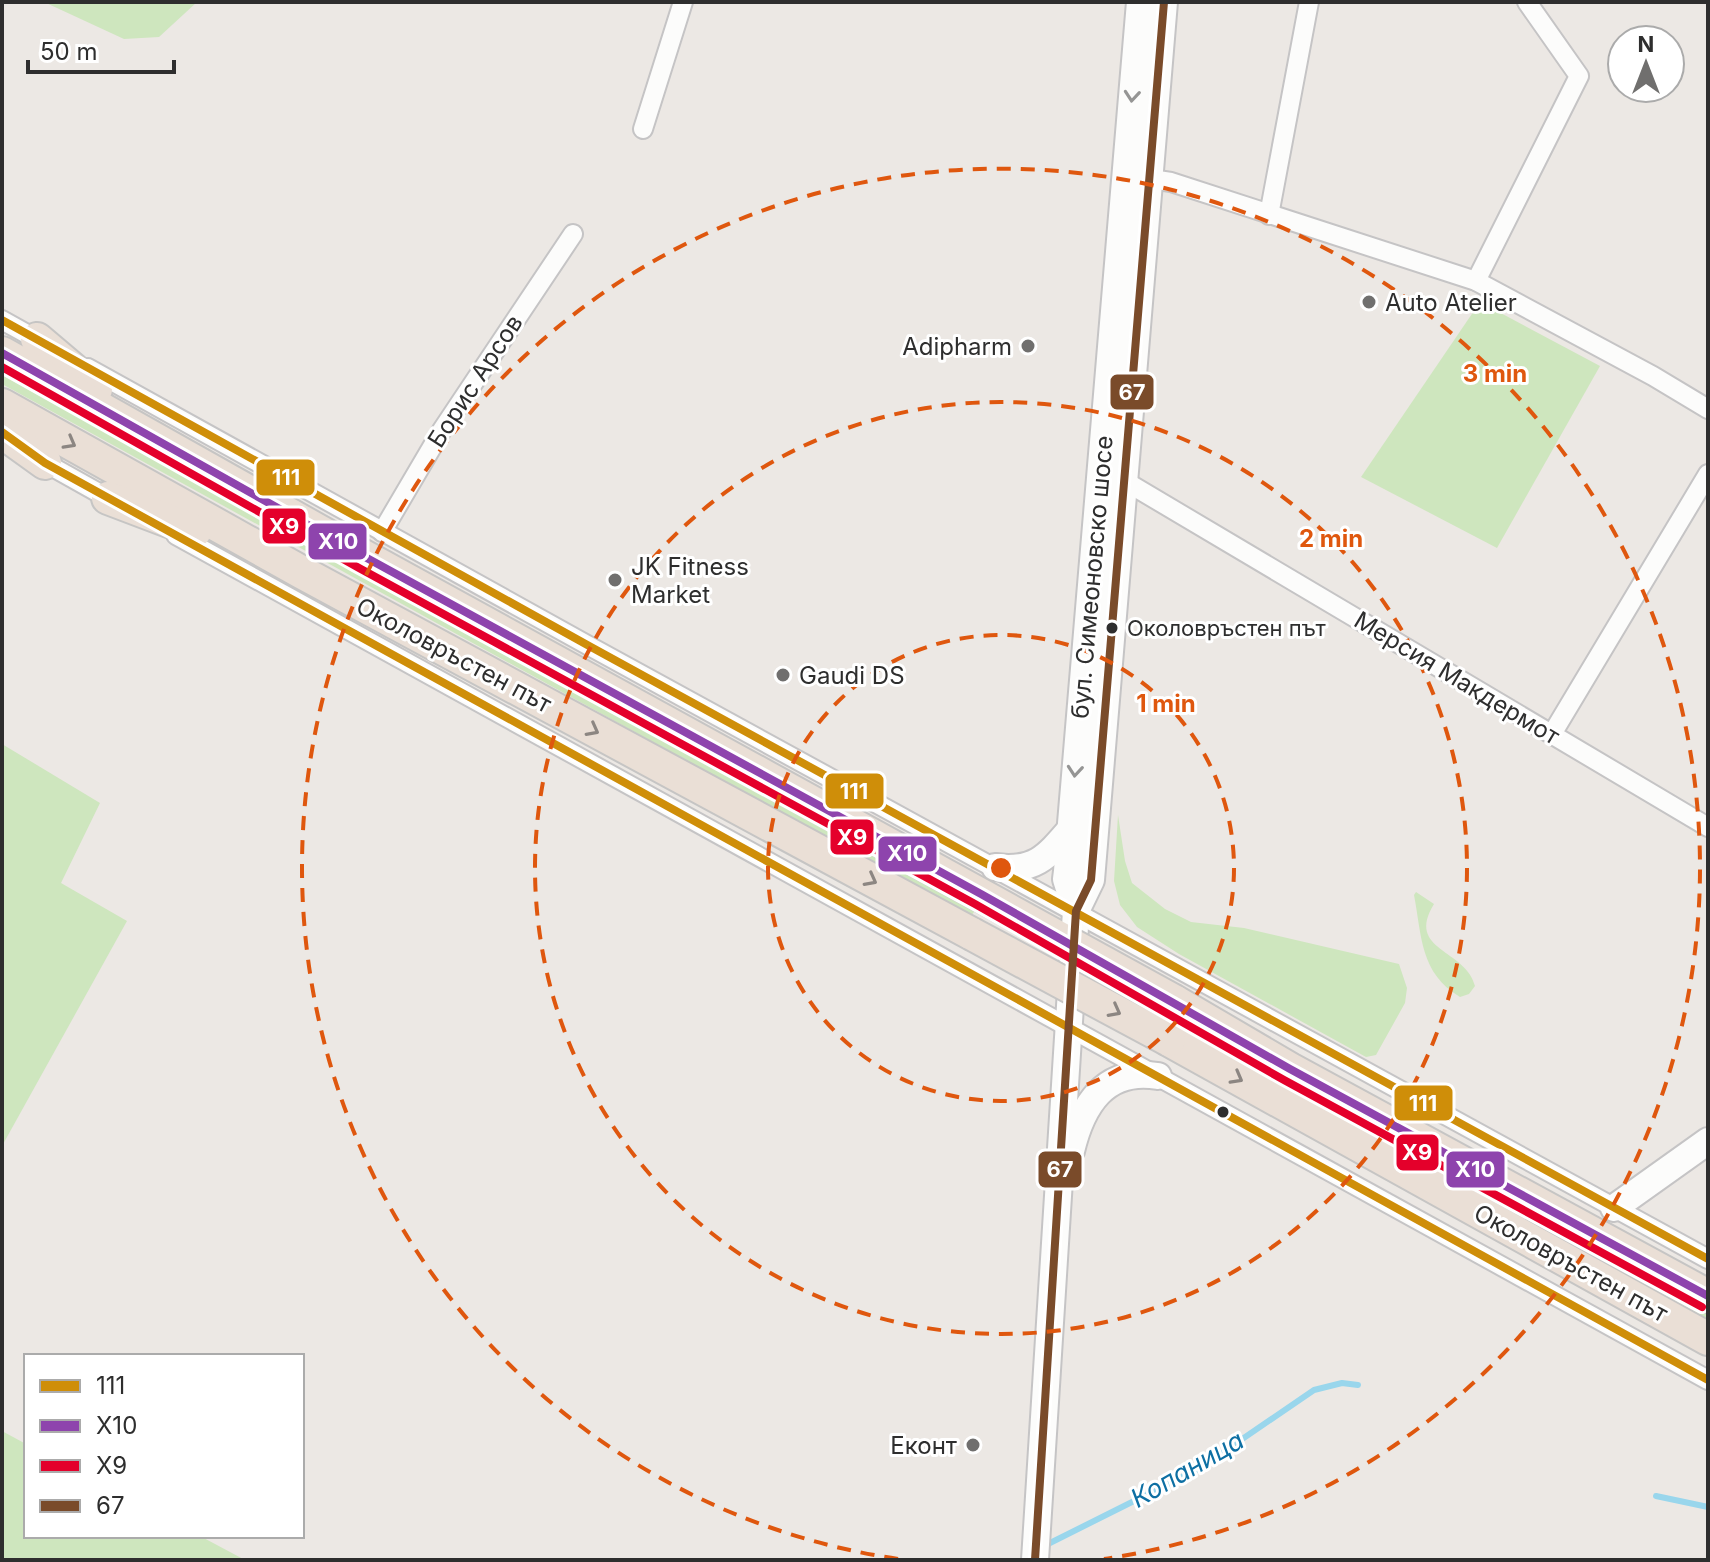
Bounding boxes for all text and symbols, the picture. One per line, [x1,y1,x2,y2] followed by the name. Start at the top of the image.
[28,24,174,74] scale bar
[1606,24,1686,104] north arrow
[1638,31,1654,57] text: N
[40,37,98,66] text: 50 m
[1124,90,1141,103] one-way arrow
[1385,288,1517,317] place label: Auto Atelier
[1360,293,1378,311] marker: Auto Atelier
[421,309,529,453] street label: Борис Арсов
[902,332,1012,361] place label: Adipharm
[1019,337,1037,355] marker: Adipharm
[1463,359,1527,388] text: 3 min
[1109,373,1155,411] line badge: 67
[1118,379,1146,405] text: 67
[61,433,76,449] one-way arrow
[1065,434,1119,720] street label: бул. Симеоновско шосе
[255,458,316,497] line badge: 111
[272,464,300,490] text: 111
[261,507,307,545] line badge: Х9
[269,513,299,539] text: Х9
[307,522,368,561] line badge: Х10
[1299,524,1363,553] text: 2 min
[318,528,358,554] text: Х10
[631,552,749,609] place label: JK Fitness Market
[606,571,624,589] marker: JK Fitness Market
[351,591,557,719] street label: Околовръстен път
[1349,605,1565,751] street label: Мерсия Макдермот
[1127,615,1326,641] place label: Околовръстен път
[1104,620,1120,636] marker: Околовръстен път
[799,661,905,690] place label: Gaudi DS
[774,666,792,684] marker: Gaudi DS
[1136,689,1196,718] text: 1 min
[585,720,599,735] one-way arrow
[1067,765,1084,778] one-way arrow
[824,772,885,810] line badge: 111
[840,778,868,804] text: 111
[829,818,875,856] line badge: Х9
[837,824,867,850] text: Х9
[877,835,938,873] line badge: Х10
[887,840,927,866] text: Х10
[987,854,1015,882] centre of rings
[863,870,877,885] one-way arrow
[1106,1001,1120,1017] one-way arrow
[1229,1068,1243,1083] one-way arrow
[1393,1084,1454,1122] line badge: 111
[1409,1090,1437,1116] text: 111
[1215,1104,1231,1120] unlabelled marker
[1395,1133,1440,1172] line badge: Х9
[1402,1139,1432,1165] text: Х9
[1037,1150,1083,1189] line badge: 67
[1445,1150,1506,1189] line badge: Х10
[1046,1156,1074,1182] text: 67
[1455,1156,1495,1182] text: Х10
[1469,1198,1673,1328] street label: Околовръстен път
[24,1354,304,1538] legend
[96,1371,125,1400] text: 111
[96,1411,137,1440] text: Х10
[1125,1424,1249,1514] water label: Копаница
[890,1431,957,1460] place label: Еконт
[964,1436,982,1454] marker: Еконт
[96,1451,127,1480] text: Х9
[96,1491,124,1520] text: 67

